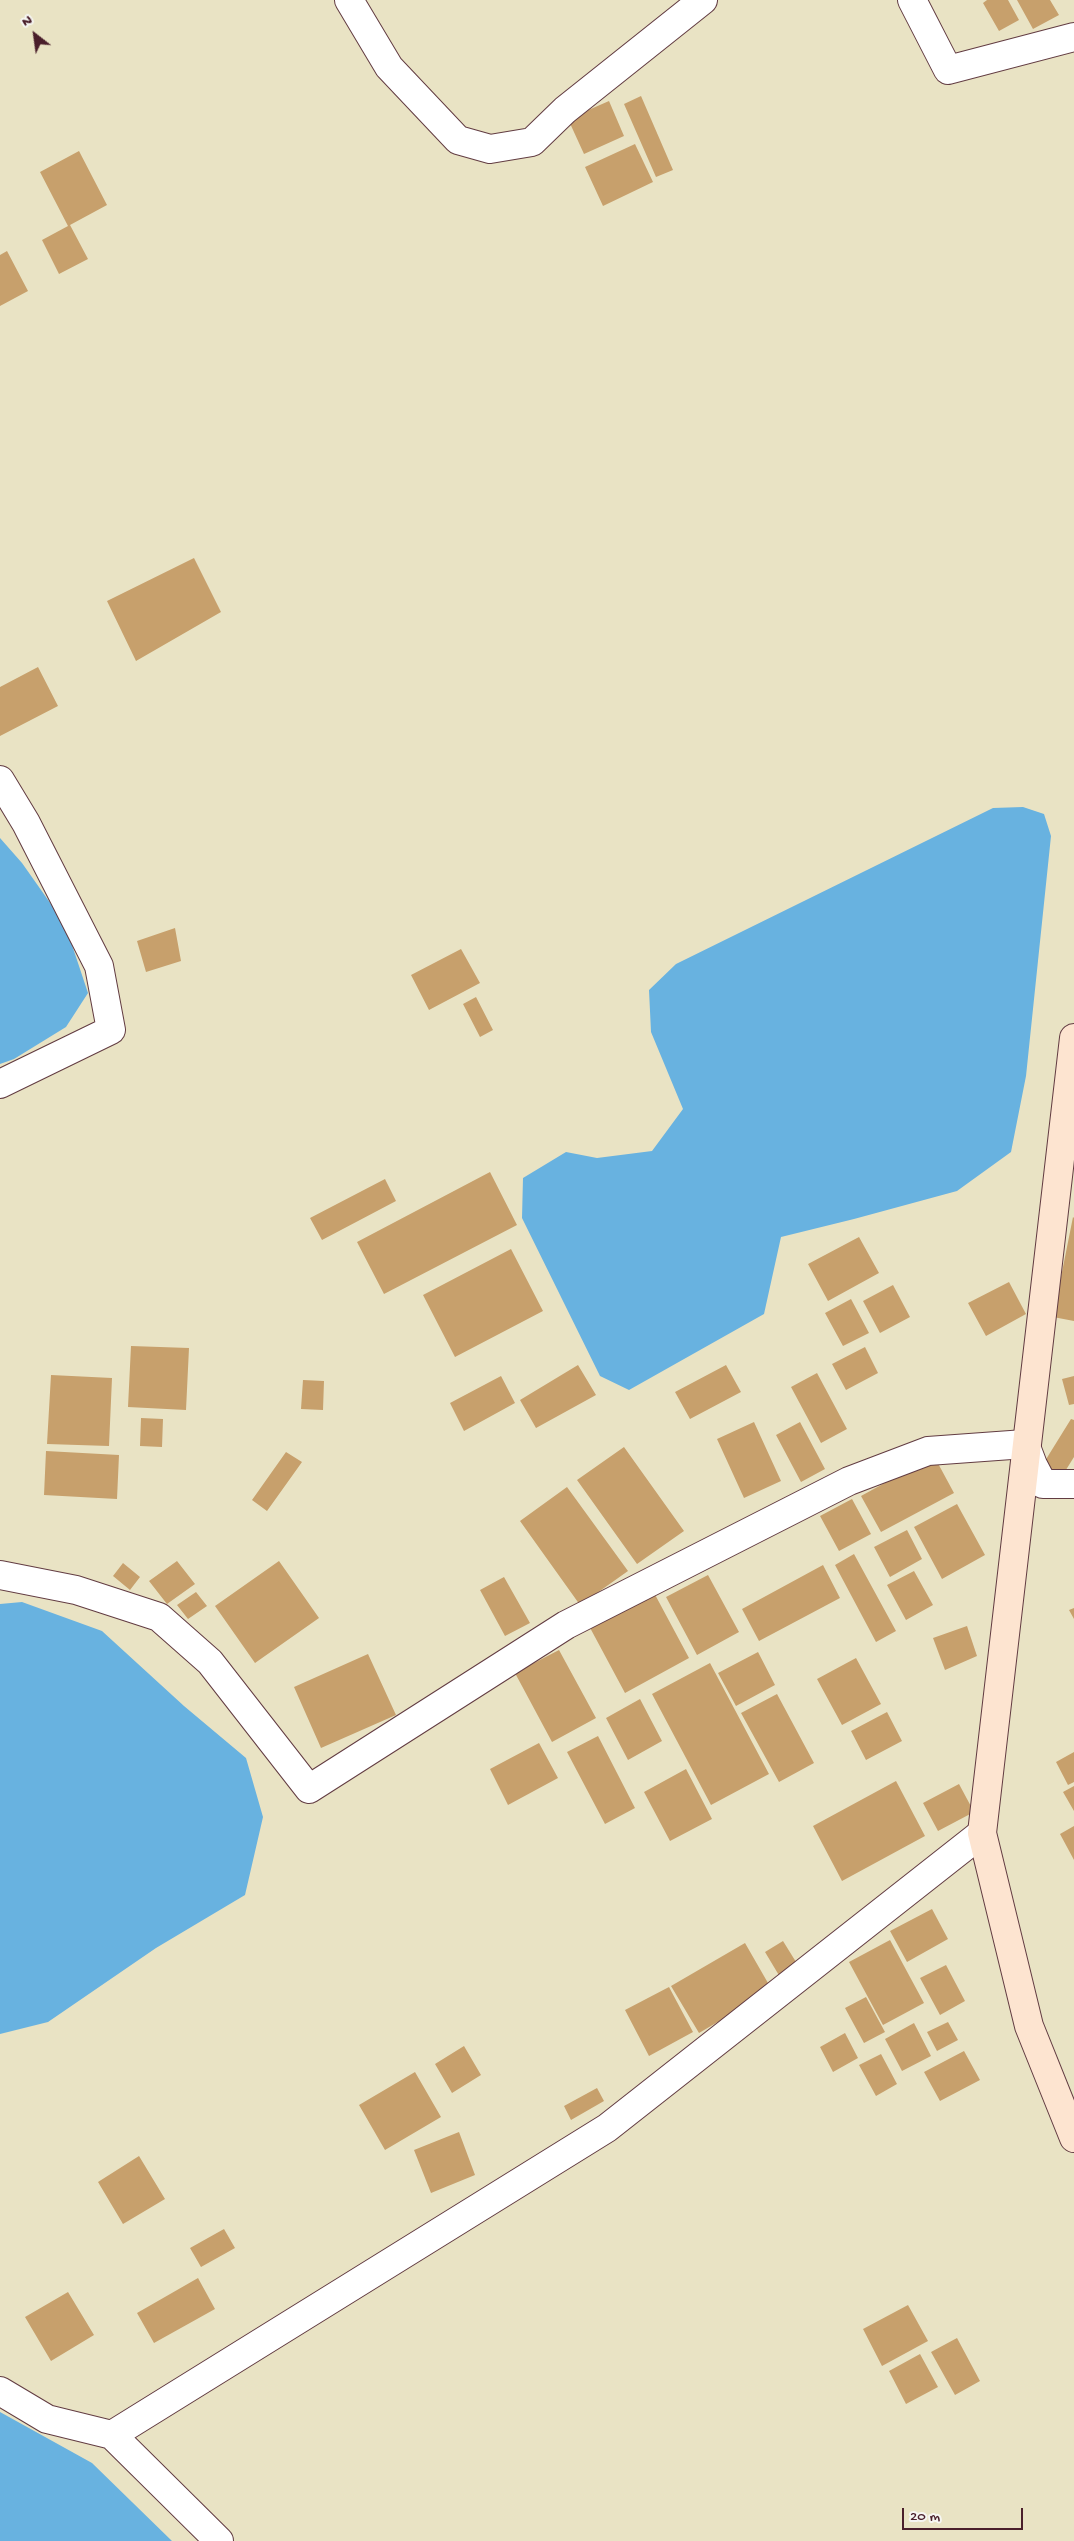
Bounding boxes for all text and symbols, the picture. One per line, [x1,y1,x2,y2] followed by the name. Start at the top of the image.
[10,10,60,60] north arrow
[19,12,35,31] text: N
[904,2498,1025,2530] scale bar
[910,2508,940,2526] text: 20 m

